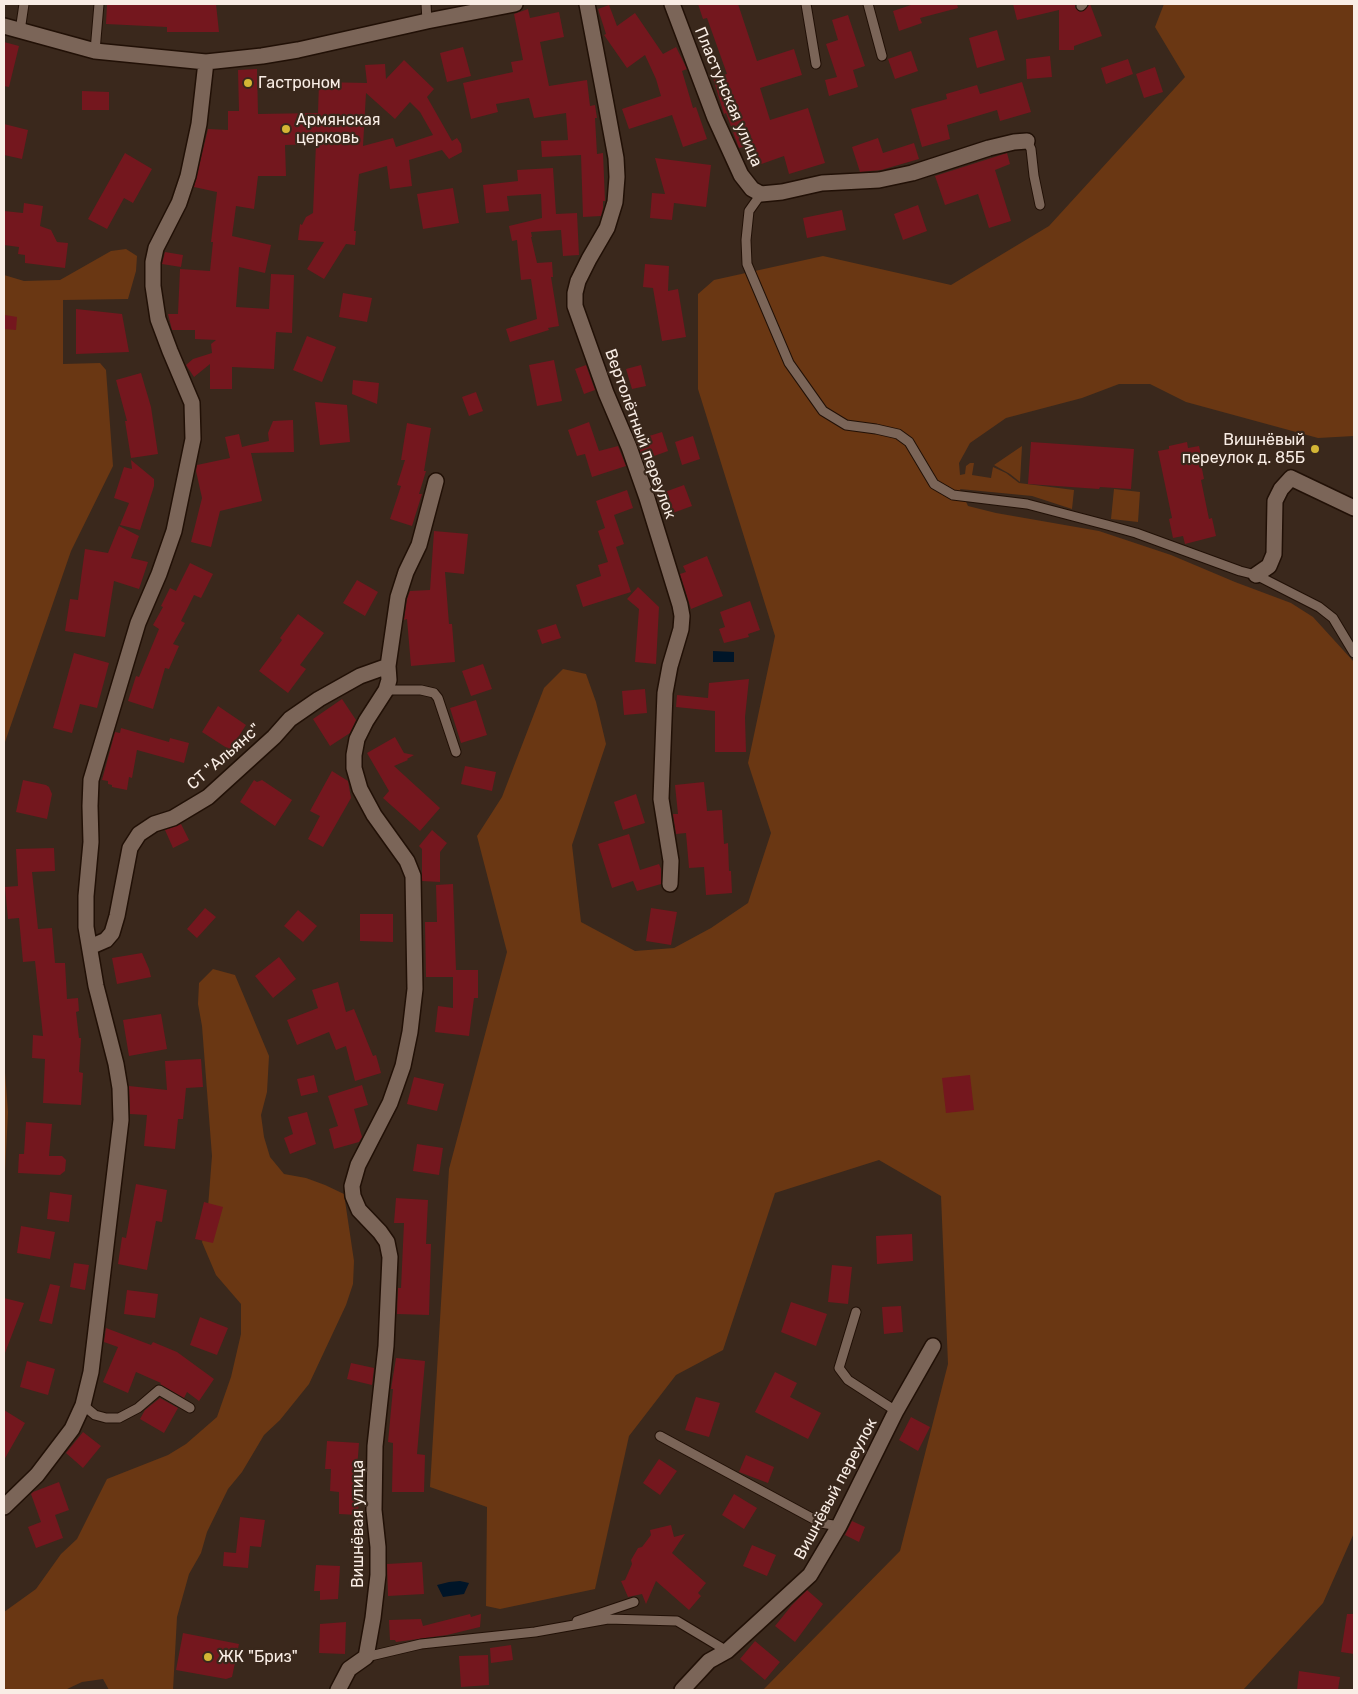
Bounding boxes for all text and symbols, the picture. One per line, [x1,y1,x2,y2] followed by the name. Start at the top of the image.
[690,24,766,170] street label: Пластунская улица
[258,73,341,93] place label: Гастроном
[242,77,254,89] marker: Гастроном
[296,110,381,148] place label: Армянская церковь
[280,123,292,135] marker: Армянская церковь
[600,346,680,522] street label: Вертолётный переулок
[1182,430,1305,468] place label: Вишнёвый переулок д. 85Б
[1309,443,1321,455] marker: Вишнёвый переулок д. 85Б
[183,720,265,794] street label: СТ "Альянс"
[791,1415,881,1563] street label: Вишнёвый переулок
[348,1460,368,1588] street label: Вишнёвая улица
[218,1647,298,1667] place label: ЖК "Бриз"
[202,1651,214,1663] marker: ЖК "Бриз"

